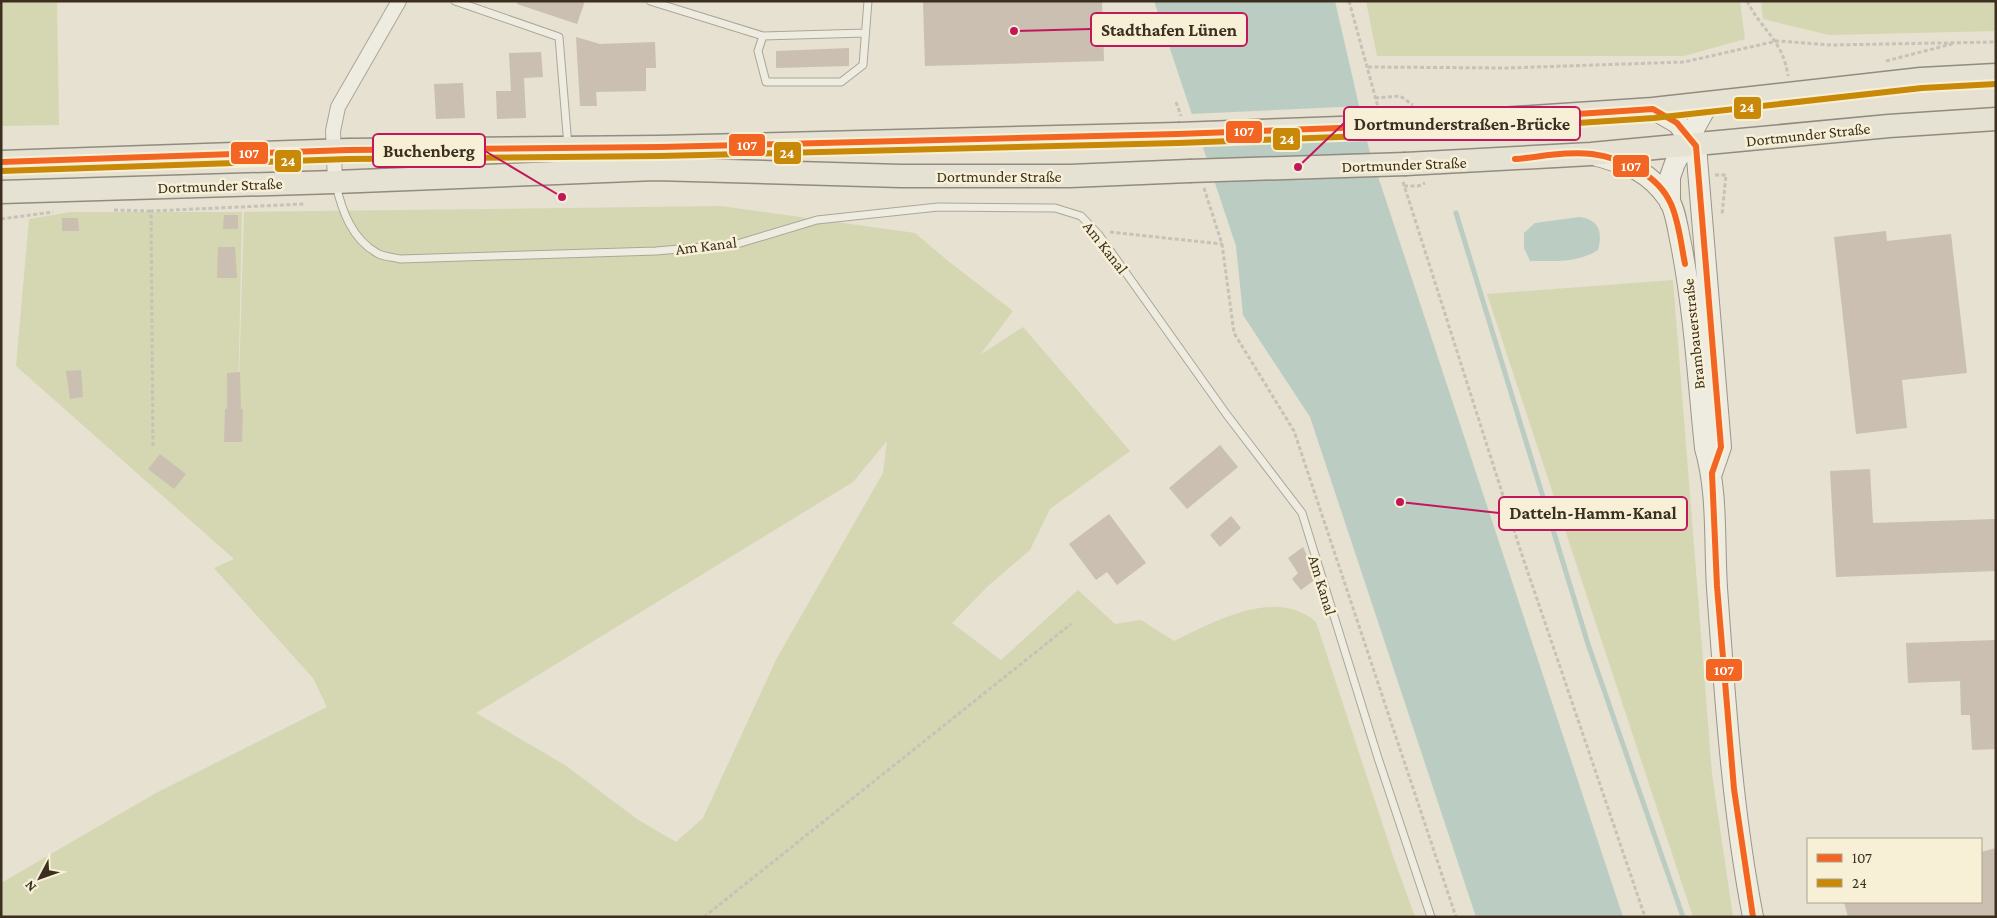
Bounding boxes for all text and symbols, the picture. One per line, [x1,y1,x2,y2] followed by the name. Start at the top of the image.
[1091,13,1247,46] callout: Stadthafen Lünen
[1101,20,1238,40] text: Stadthafen Lünen
[1733,96,1762,120] line badge: 24
[1740,99,1755,115] text: 24
[1344,107,1580,140] callout: Dortmunderstraßen-Brücke
[1354,114,1570,134] text: Dortmunderstraßen-Brücke
[1225,120,1263,144] line badge: 107
[1745,120,1871,149] street label: Dortmunder Straße
[1234,123,1254,139] text: 107
[1272,127,1301,151] line badge: 24
[1280,131,1295,147] text: 24
[728,133,766,157] line badge: 107
[373,134,485,167] callout: Buchenberg
[737,137,757,153] text: 107
[230,141,269,165] line badge: 107
[383,141,475,161] text: Buchenberg
[773,141,802,165] line badge: 24
[239,145,259,161] text: 107
[780,145,795,161] text: 24
[274,149,302,173] line badge: 24
[281,153,296,169] text: 24
[1341,154,1467,175] street label: Dortmunder Straße
[1612,154,1650,178] line badge: 107
[1621,158,1641,174] text: 107
[936,168,1062,185] street label: Dortmunder Straße
[157,175,283,196] street label: Dortmunder Straße
[1080,218,1131,277] street label: Am Kanal
[674,233,738,258] street label: Am Kanal
[1679,278,1708,390] street label: Brambauerstraße
[1499,497,1687,530] callout: Datteln-Hamm-Kanal
[1509,503,1677,523] text: Datteln-Hamm-Kanal
[1305,553,1340,617] street label: Am Kanal
[1705,658,1743,682] line badge: 107
[1714,662,1734,678] text: 107
[1807,838,1982,903] legend
[1852,850,1872,866] text: 107
[15,853,65,903] north arrow
[1852,875,1867,891] text: 24
[21,877,39,895] text: N

